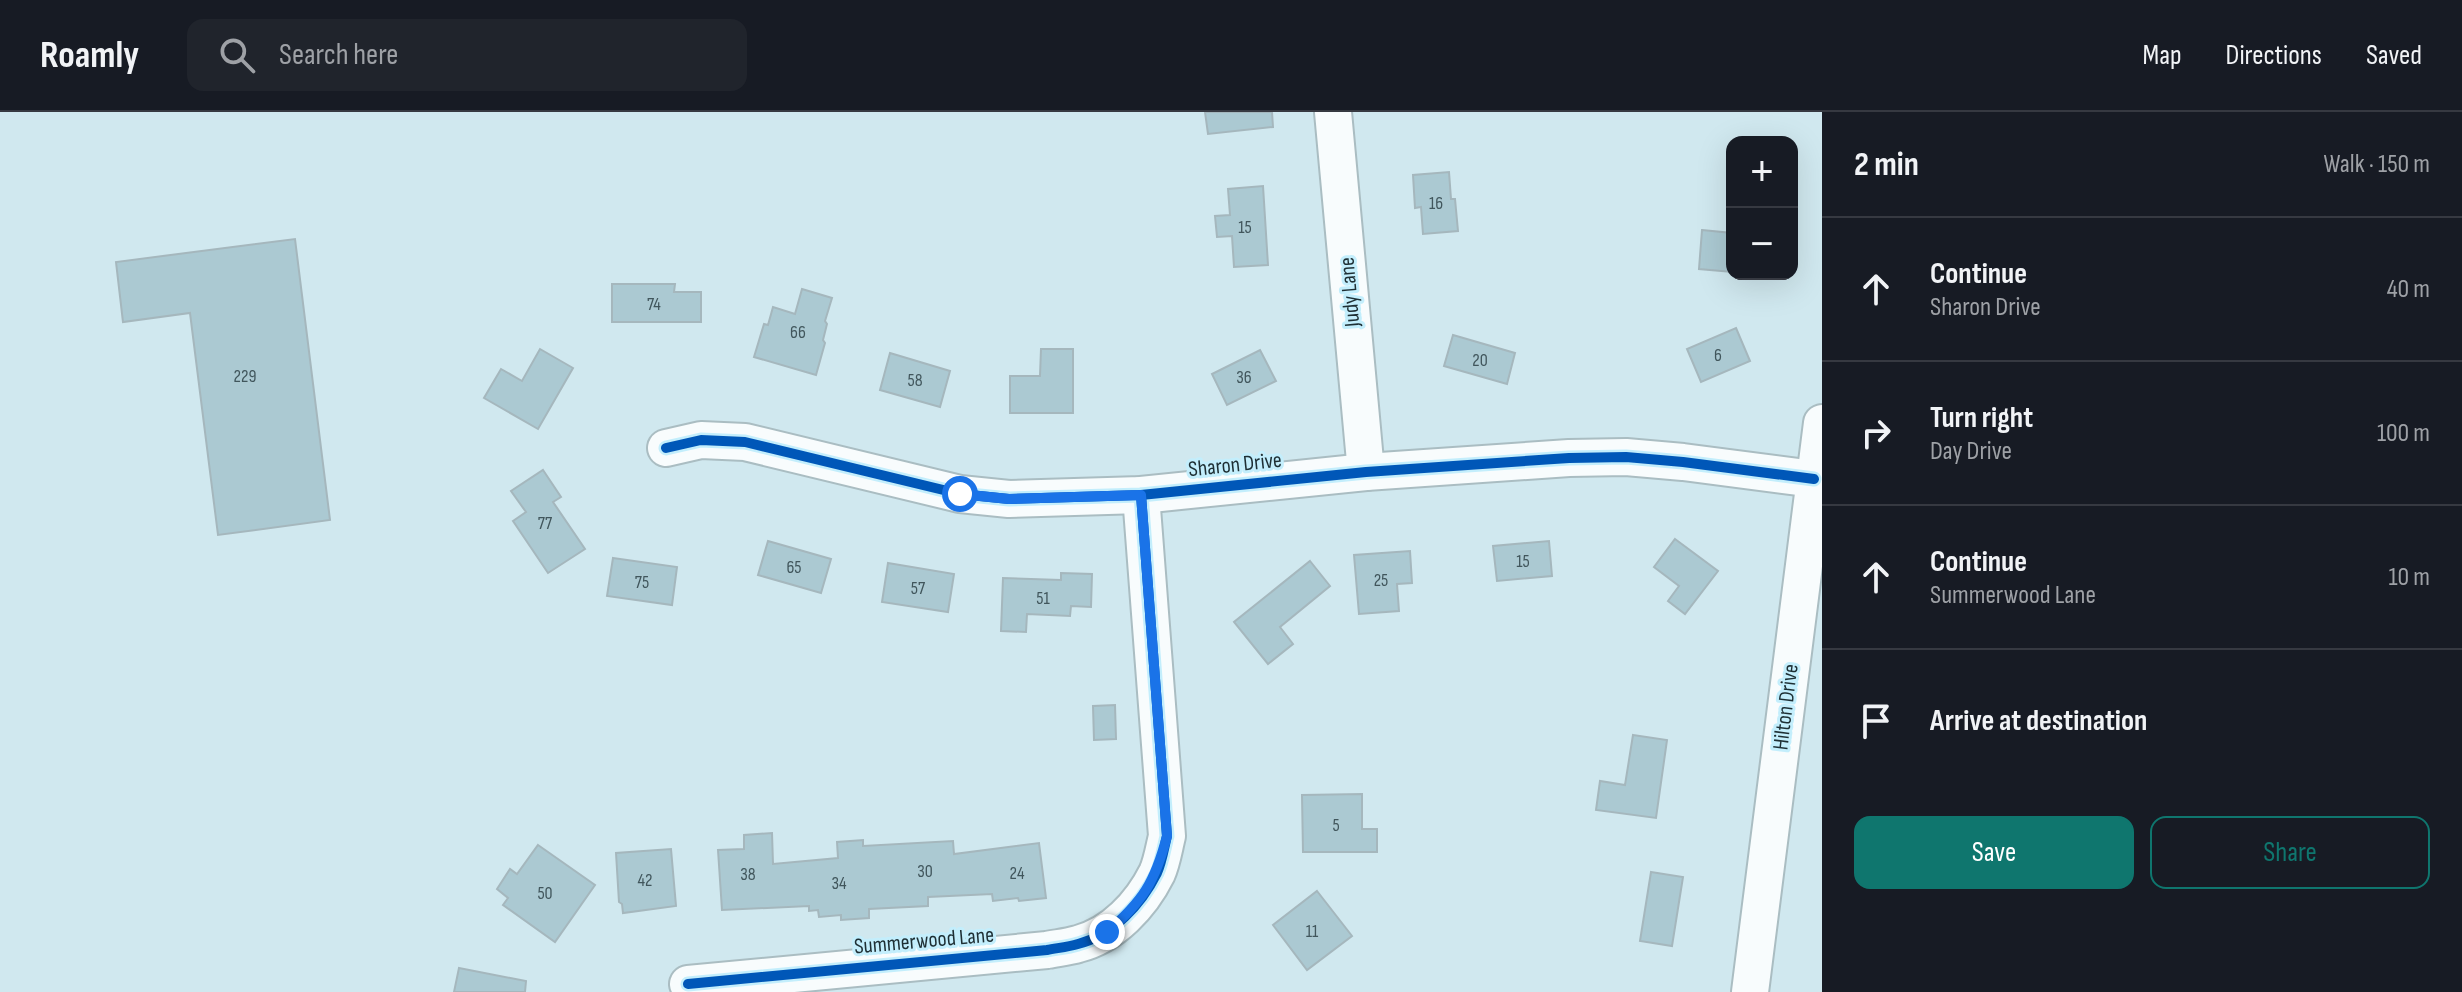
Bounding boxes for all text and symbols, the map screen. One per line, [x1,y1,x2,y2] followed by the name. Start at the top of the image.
[187,19,747,91] search box
[40,33,139,78] text: Roamly
[215,33,259,77] icon: search
[279,37,398,73] text: Search here
[2143,39,2182,72] text: Map
[2226,39,2322,72] text: Directions
[2366,39,2422,72] text: Saved
[1726,136,1798,280] map controls
[1726,136,1798,208] button: +
[1854,144,1919,185] text: 2 min
[2324,149,2430,180] text: Walk · 150 m
[1429,193,1443,214] house number: 16
[1726,208,1798,280] button: −
[1238,217,1252,238] house number: 15
[1334,256,1367,329] street label: Judy Lane
[1930,256,2027,292] text: Continue
[1854,267,1898,311] icon: ahead
[2387,274,2430,305] text: 40 m
[1930,292,2041,323] text: Sharon Drive
[647,294,661,315] house number: 74
[790,322,806,343] house number: 66
[1714,345,1722,366] house number: 6
[1472,350,1488,371] house number: 20
[234,366,256,387] house number: 229
[1236,367,1252,388] house number: 36
[907,370,923,391] house number: 58
[1930,400,2033,436] text: Turn right
[1854,411,1898,455] icon: right
[2377,418,2430,449] text: 100 m
[1930,436,2012,467] text: Day Drive
[1187,447,1283,483] street label: Sharon Drive
[942,476,978,512] route start
[538,513,553,534] house number: 77
[1930,544,2027,580] text: Continue
[1516,551,1530,572] house number: 15
[1854,555,1898,599] icon: ahead
[786,557,802,578] house number: 65
[2388,562,2430,593] text: 10 m
[1374,570,1388,591] house number: 25
[635,572,649,593] house number: 75
[911,578,926,599] house number: 57
[1930,580,2096,611] text: Summerwood Lane
[1036,588,1050,609] house number: 51
[1767,662,1805,752] street label: Hilton Drive
[1854,699,1898,743] icon: arrive
[1930,703,2147,739] text: Arrive at destination
[1332,815,1340,836] house number: 5
[1854,816,2134,889] button: Save
[2150,816,2430,889] button: Share
[917,861,933,882] house number: 30
[1010,863,1025,884] house number: 24
[740,864,756,885] house number: 38
[637,870,653,891] house number: 42
[831,873,847,894] house number: 34
[537,883,553,904] house number: 50
[1089,914,1125,950] route end
[853,921,995,961] street label: Summerwood Lane
[1306,921,1319,942] house number: 11

